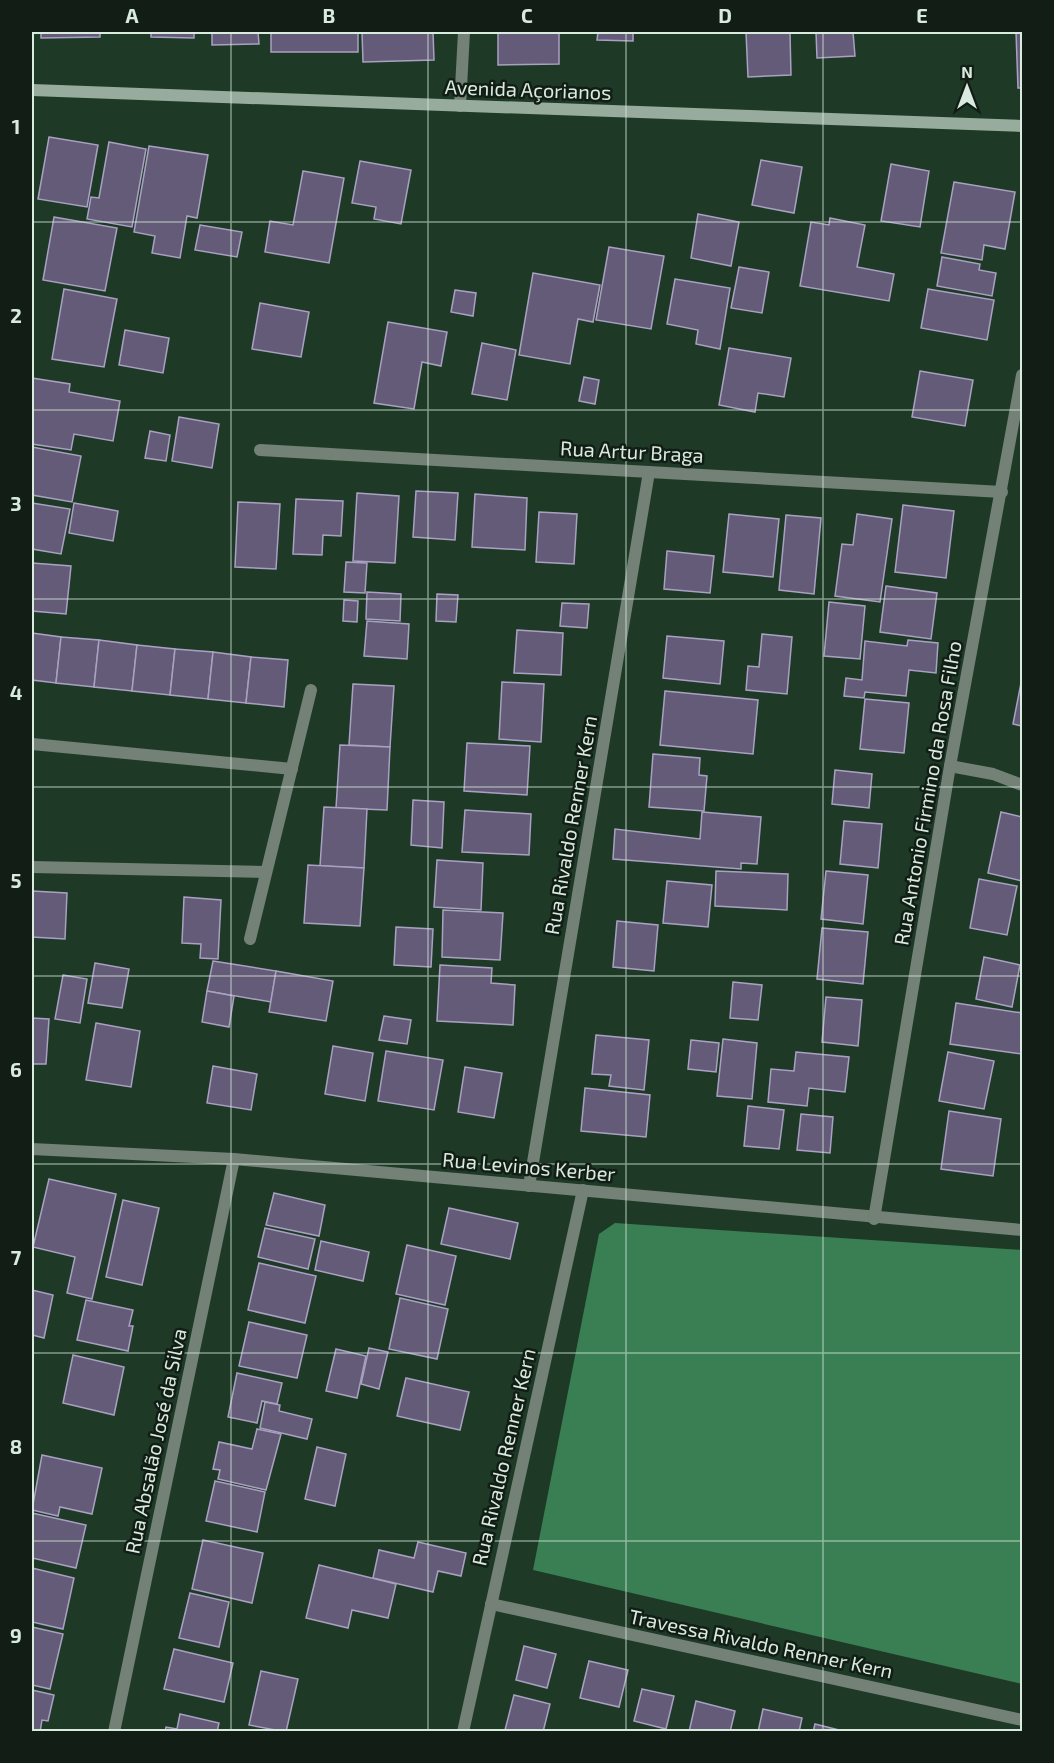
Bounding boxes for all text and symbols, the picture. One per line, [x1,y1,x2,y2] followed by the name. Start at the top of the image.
[125,3,139,27] text: A
[323,3,335,27] text: B
[521,3,533,27] text: C
[718,3,732,27] text: D
[916,3,928,27] text: E
[937,57,997,117] north arrow
[961,62,973,81] text: N
[444,74,612,105] street label: Avenida Açorianos
[12,114,20,138] text: 1
[10,303,22,327] text: 2
[560,435,704,467] street label: Rua Artur Braga
[10,491,22,515] text: 3
[888,639,966,947] street label: Rua Antonio Firmino da Rosa Filho
[10,680,23,704] text: 4
[539,714,601,936] street label: Rua Rivaldo Renner Kern
[10,868,22,892] text: 5
[10,1057,22,1081] text: 6
[441,1146,617,1186] street label: Rua Levinos Kerber
[11,1245,22,1269] text: 7
[119,1326,191,1556] street label: Rua Absalão José da Silva
[466,1346,540,1568] street label: Rua Rivaldo Renner Kern
[10,1434,22,1458] text: 8
[627,1603,895,1683] street label: Travessa Rivaldo Renner Kern
[10,1623,22,1647] text: 9

